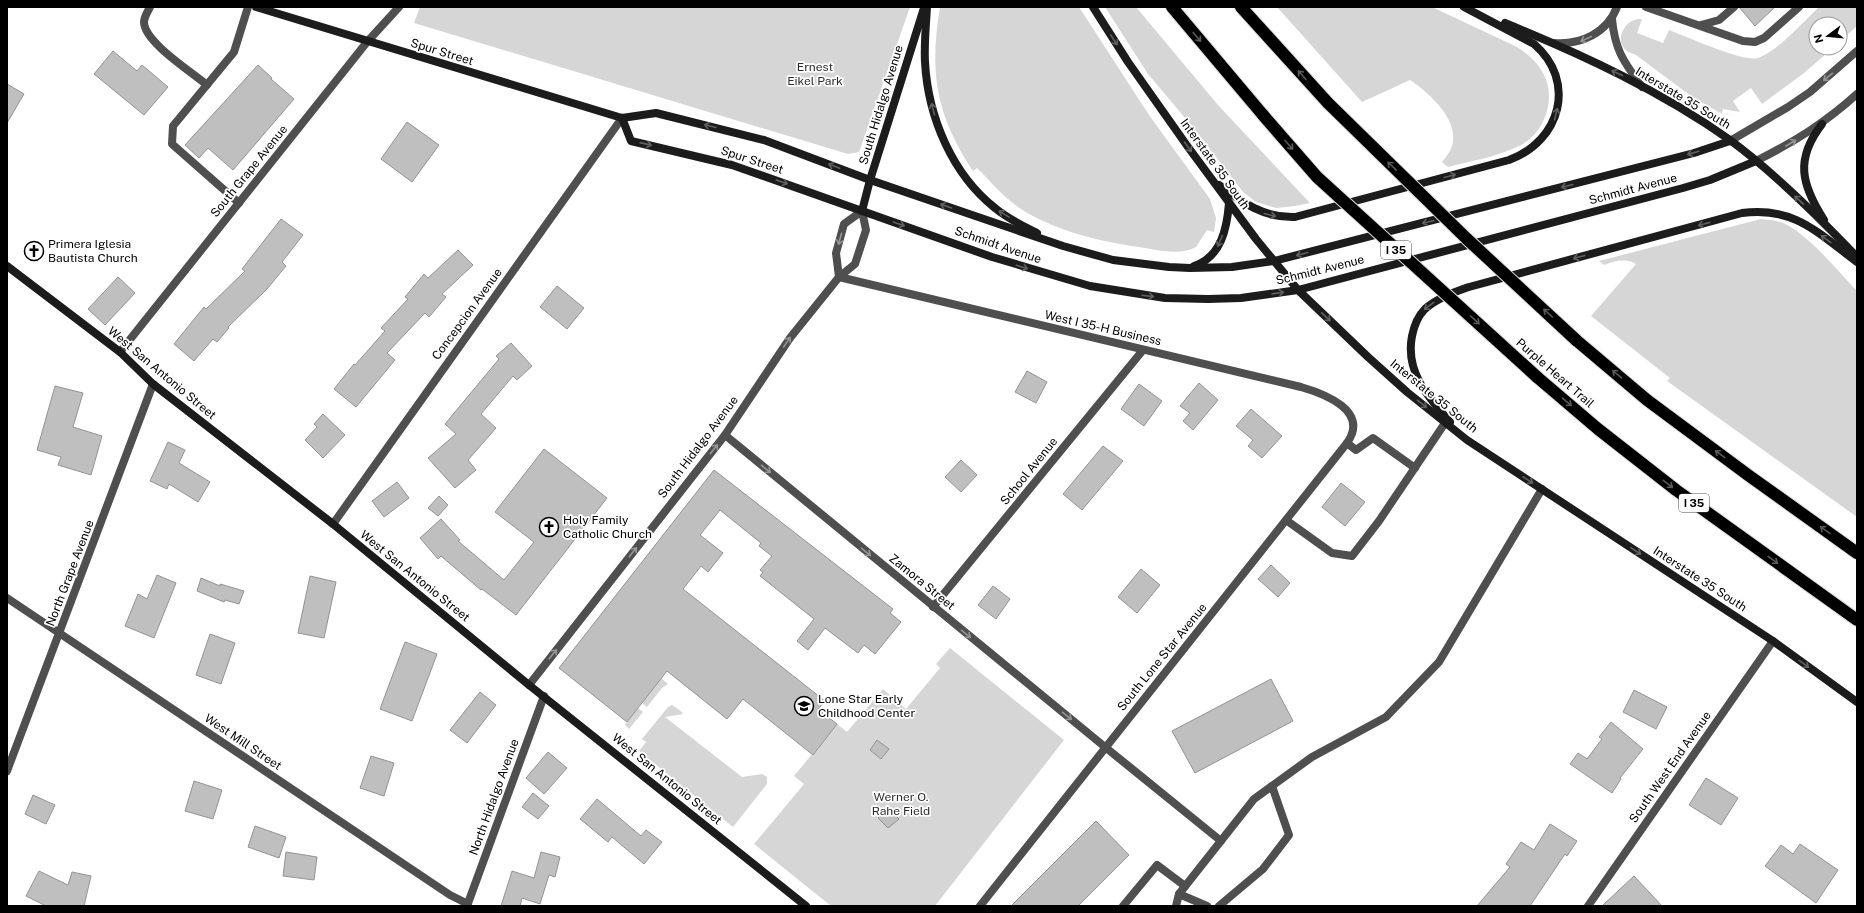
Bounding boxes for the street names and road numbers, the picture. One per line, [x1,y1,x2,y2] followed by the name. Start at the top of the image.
[409,36,475,68] street label: Spur Street
[856,43,906,166] street label: South Hidalgo Avenue
[1633,64,1733,132] street label: Interstate 35 South
[1177,116,1253,212] street label: Interstate 35 South
[208,122,290,220] street label: South Grape Avenue
[719,143,785,177] street label: Spur Street
[1587,170,1679,208] street label: Schmidt Avenue
[953,224,1043,266] street label: Schmidt Avenue
[1381,241,1411,259] road number: I 35
[1274,252,1366,288] street label: Schmidt Avenue
[429,265,505,362] street label: Concepcion Avenue
[1043,308,1163,348] street label: West I 35-H Business
[105,324,219,423] street label: West San Antonio Street
[1513,335,1597,411] street label: Purple Heart Trail
[1387,356,1481,436] street label: Interstate 35 South
[655,393,741,501] street label: South Hidalgo Avenue
[998,434,1061,508] street label: School Avenue
[1679,494,1709,512] road number: I 35
[43,518,97,628] street label: North Grape Avenue
[357,528,473,625] street label: West San Antonio Street
[1651,544,1749,614] street label: Interstate 35 South
[886,551,958,613] street label: Zamora Street
[1114,600,1210,714] street label: South Lone Star Avenue
[1626,708,1714,825] street label: South West End Avenue
[202,711,284,773] street label: West Mill Street
[609,731,725,828] street label: West San Antonio Street
[466,737,522,857] street label: North Hidalgo Avenue

